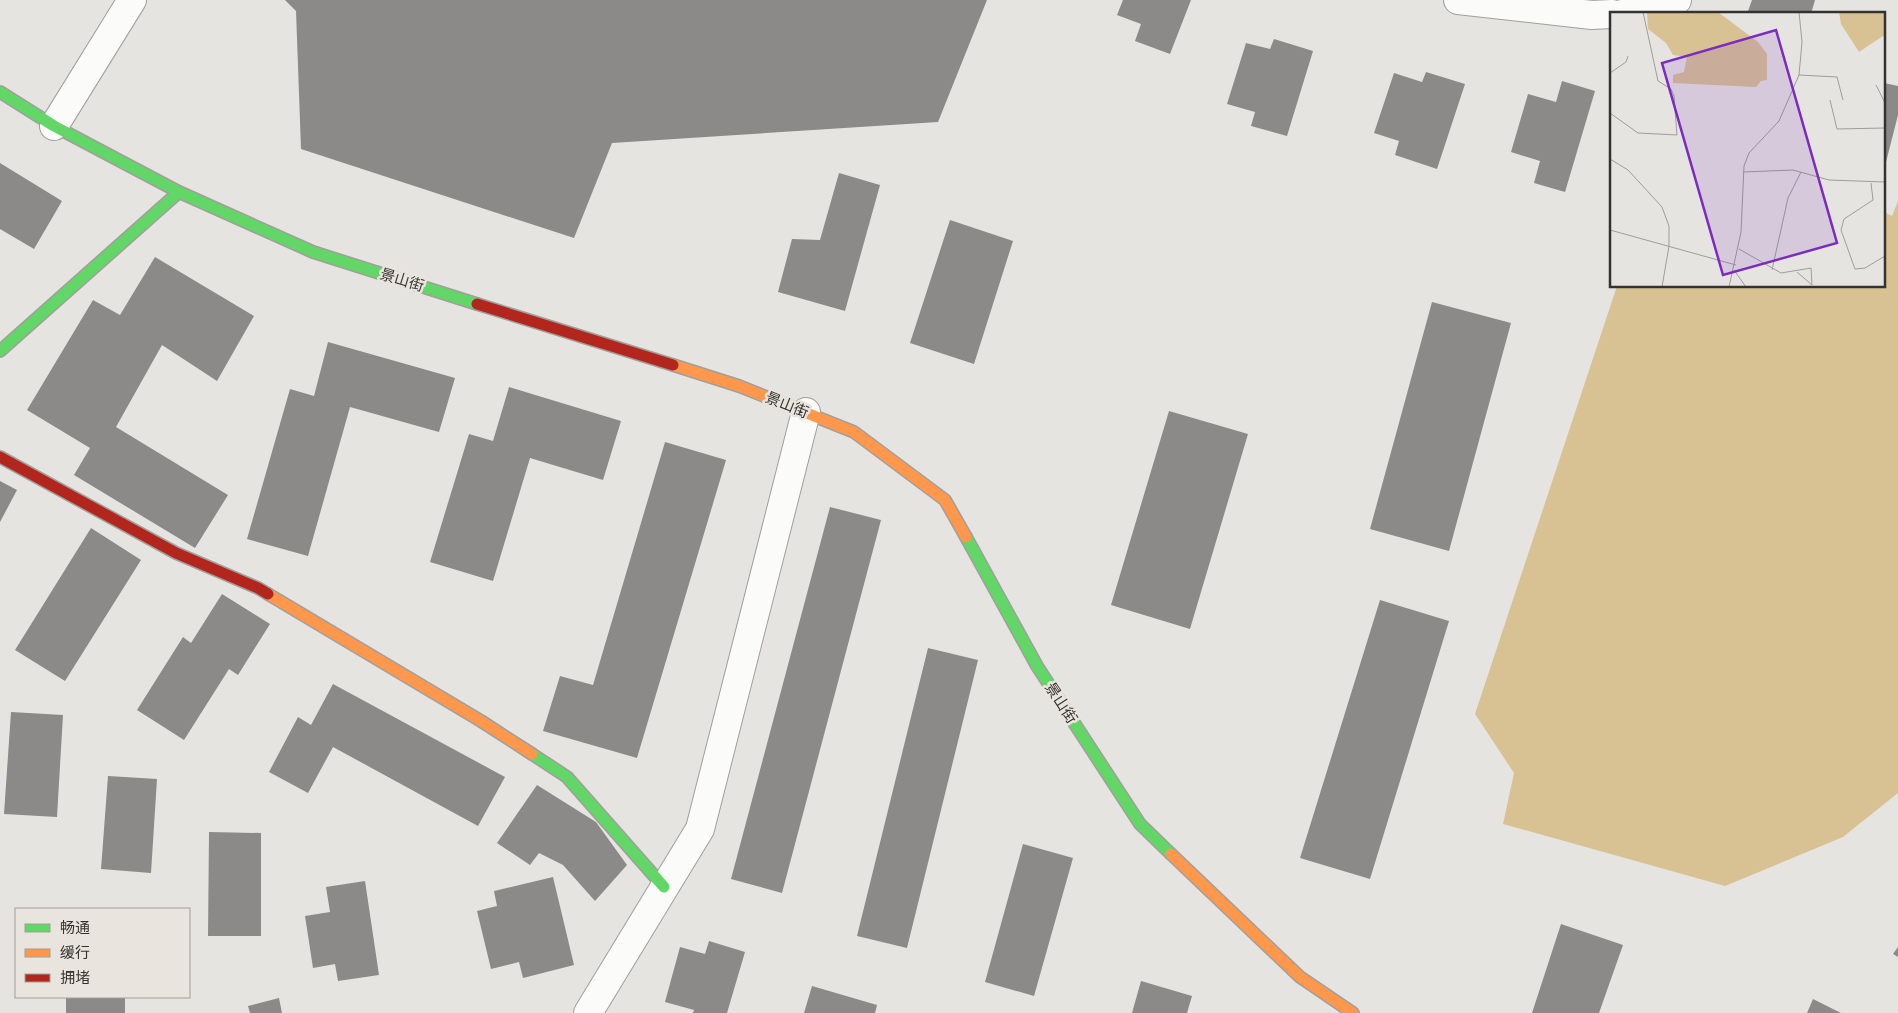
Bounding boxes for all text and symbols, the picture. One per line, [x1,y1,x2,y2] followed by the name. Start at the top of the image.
[1610,12,1886,288] inset map
[378,264,426,296] street label: 景山街
[762,387,812,423] street label: 景山街
[1040,679,1082,727] street label: 景山街
[15,908,190,998] legend
[60,918,90,938] text: 畅通
[60,943,90,963] text: 缓行
[60,968,90,988] text: 拥堵

